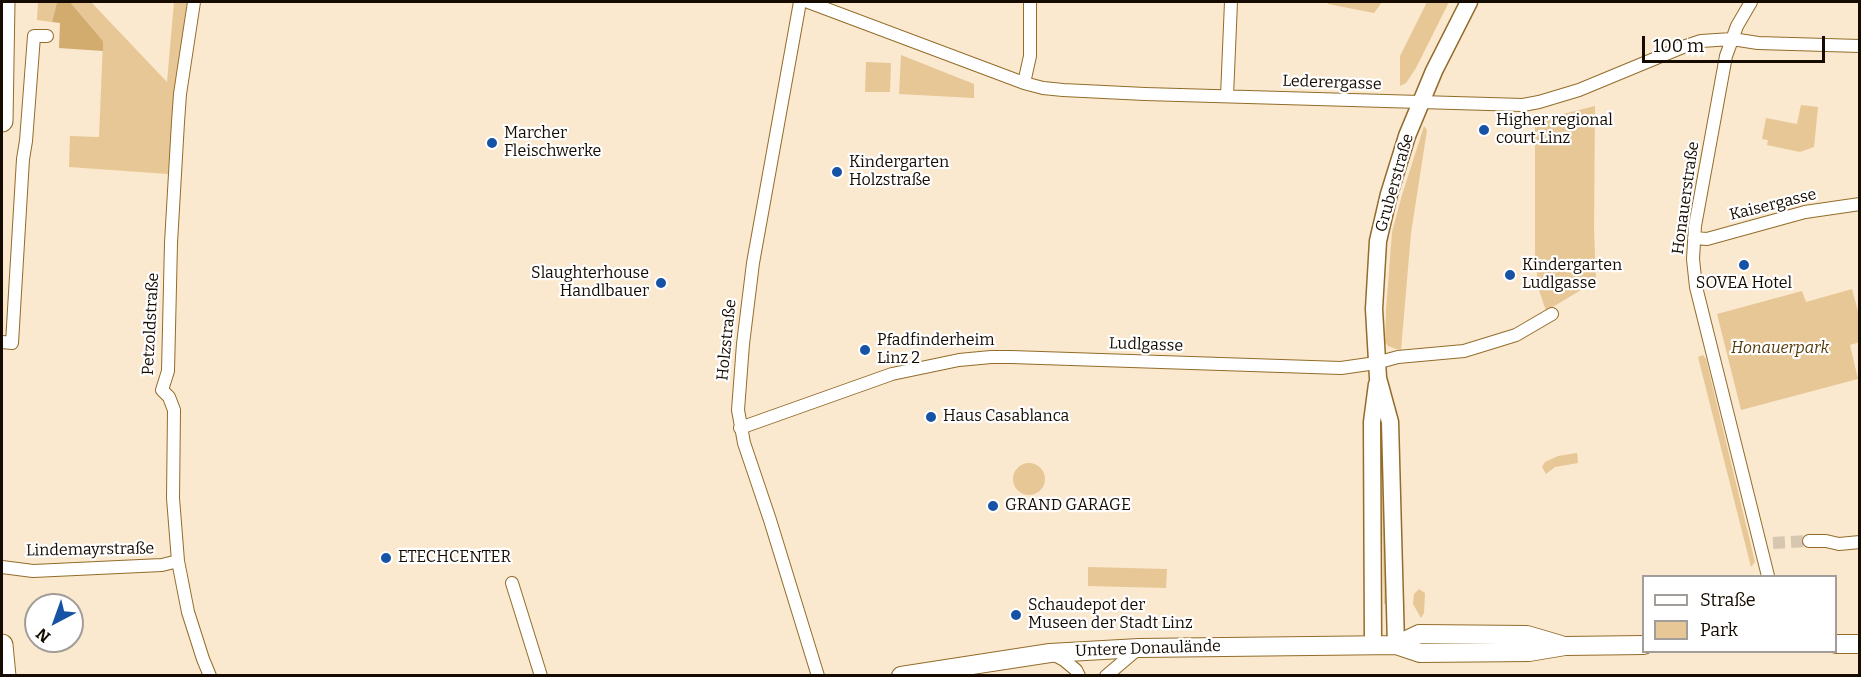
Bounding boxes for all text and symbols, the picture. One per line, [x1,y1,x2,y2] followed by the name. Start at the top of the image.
[1645,24,1828,62] scale bar
[1653,35,1704,57] text: 100 m
[1282,72,1382,94] street label: Lederergasse
[1496,111,1613,149] place label: Higher regional court Linz
[1477,123,1491,137] marker: Higher regional court Linz
[504,124,601,162] place label: Marcher Fleischwerke
[1372,132,1418,234] street label: Gruberstraße
[485,136,499,150] marker: Marcher Fleischwerke
[1669,140,1703,256] street label: Honauerstraße
[849,153,949,191] place label: Kindergarten Holzstraße
[830,165,844,179] marker: Kindergarten Holzstraße
[1728,185,1818,225] street label: Kaisergasse
[1522,256,1622,294] place label: Kindergarten Ludlgasse
[1737,258,1751,272] marker: SOVEA Hotel
[531,264,649,302] place label: Slaughterhouse Handlbauer
[1503,268,1517,282] marker: Kindergarten Ludlgasse
[139,272,163,376] street label: Petzoldstraße
[1696,274,1792,294] place label: SOVEA Hotel
[654,276,668,290] marker: Slaughterhouse Handlbauer
[713,298,741,382] street label: Holzstraße
[877,331,994,369] place label: Pfadfinderheim Linz 2
[1109,334,1183,356] street label: Ludlgasse
[1731,339,1829,359] park label: Honauerpark
[858,343,872,357] marker: Pfadfinderheim Linz 2
[943,407,1069,427] place label: Haus Casablanca
[924,410,938,424] marker: Haus Casablanca
[1005,496,1131,516] place label: GRAND GARAGE
[986,499,1000,513] marker: GRAND GARAGE
[26,539,154,561] street label: Lindemayrstraße
[398,548,511,568] place label: ETECHCENTER
[379,551,393,565] marker: ETECHCENTER
[1642,575,1837,653] legend
[1700,589,1756,611] text: Straße
[24,593,84,653] north arrow
[1028,596,1193,634] place label: Schaudepot der Museen der Stadt Linz
[1009,608,1023,622] marker: Schaudepot der Museen der Stadt Linz
[1700,619,1738,641] text: Park
[32,624,54,647] text: N
[1075,637,1221,661] street label: Untere Donaulände

